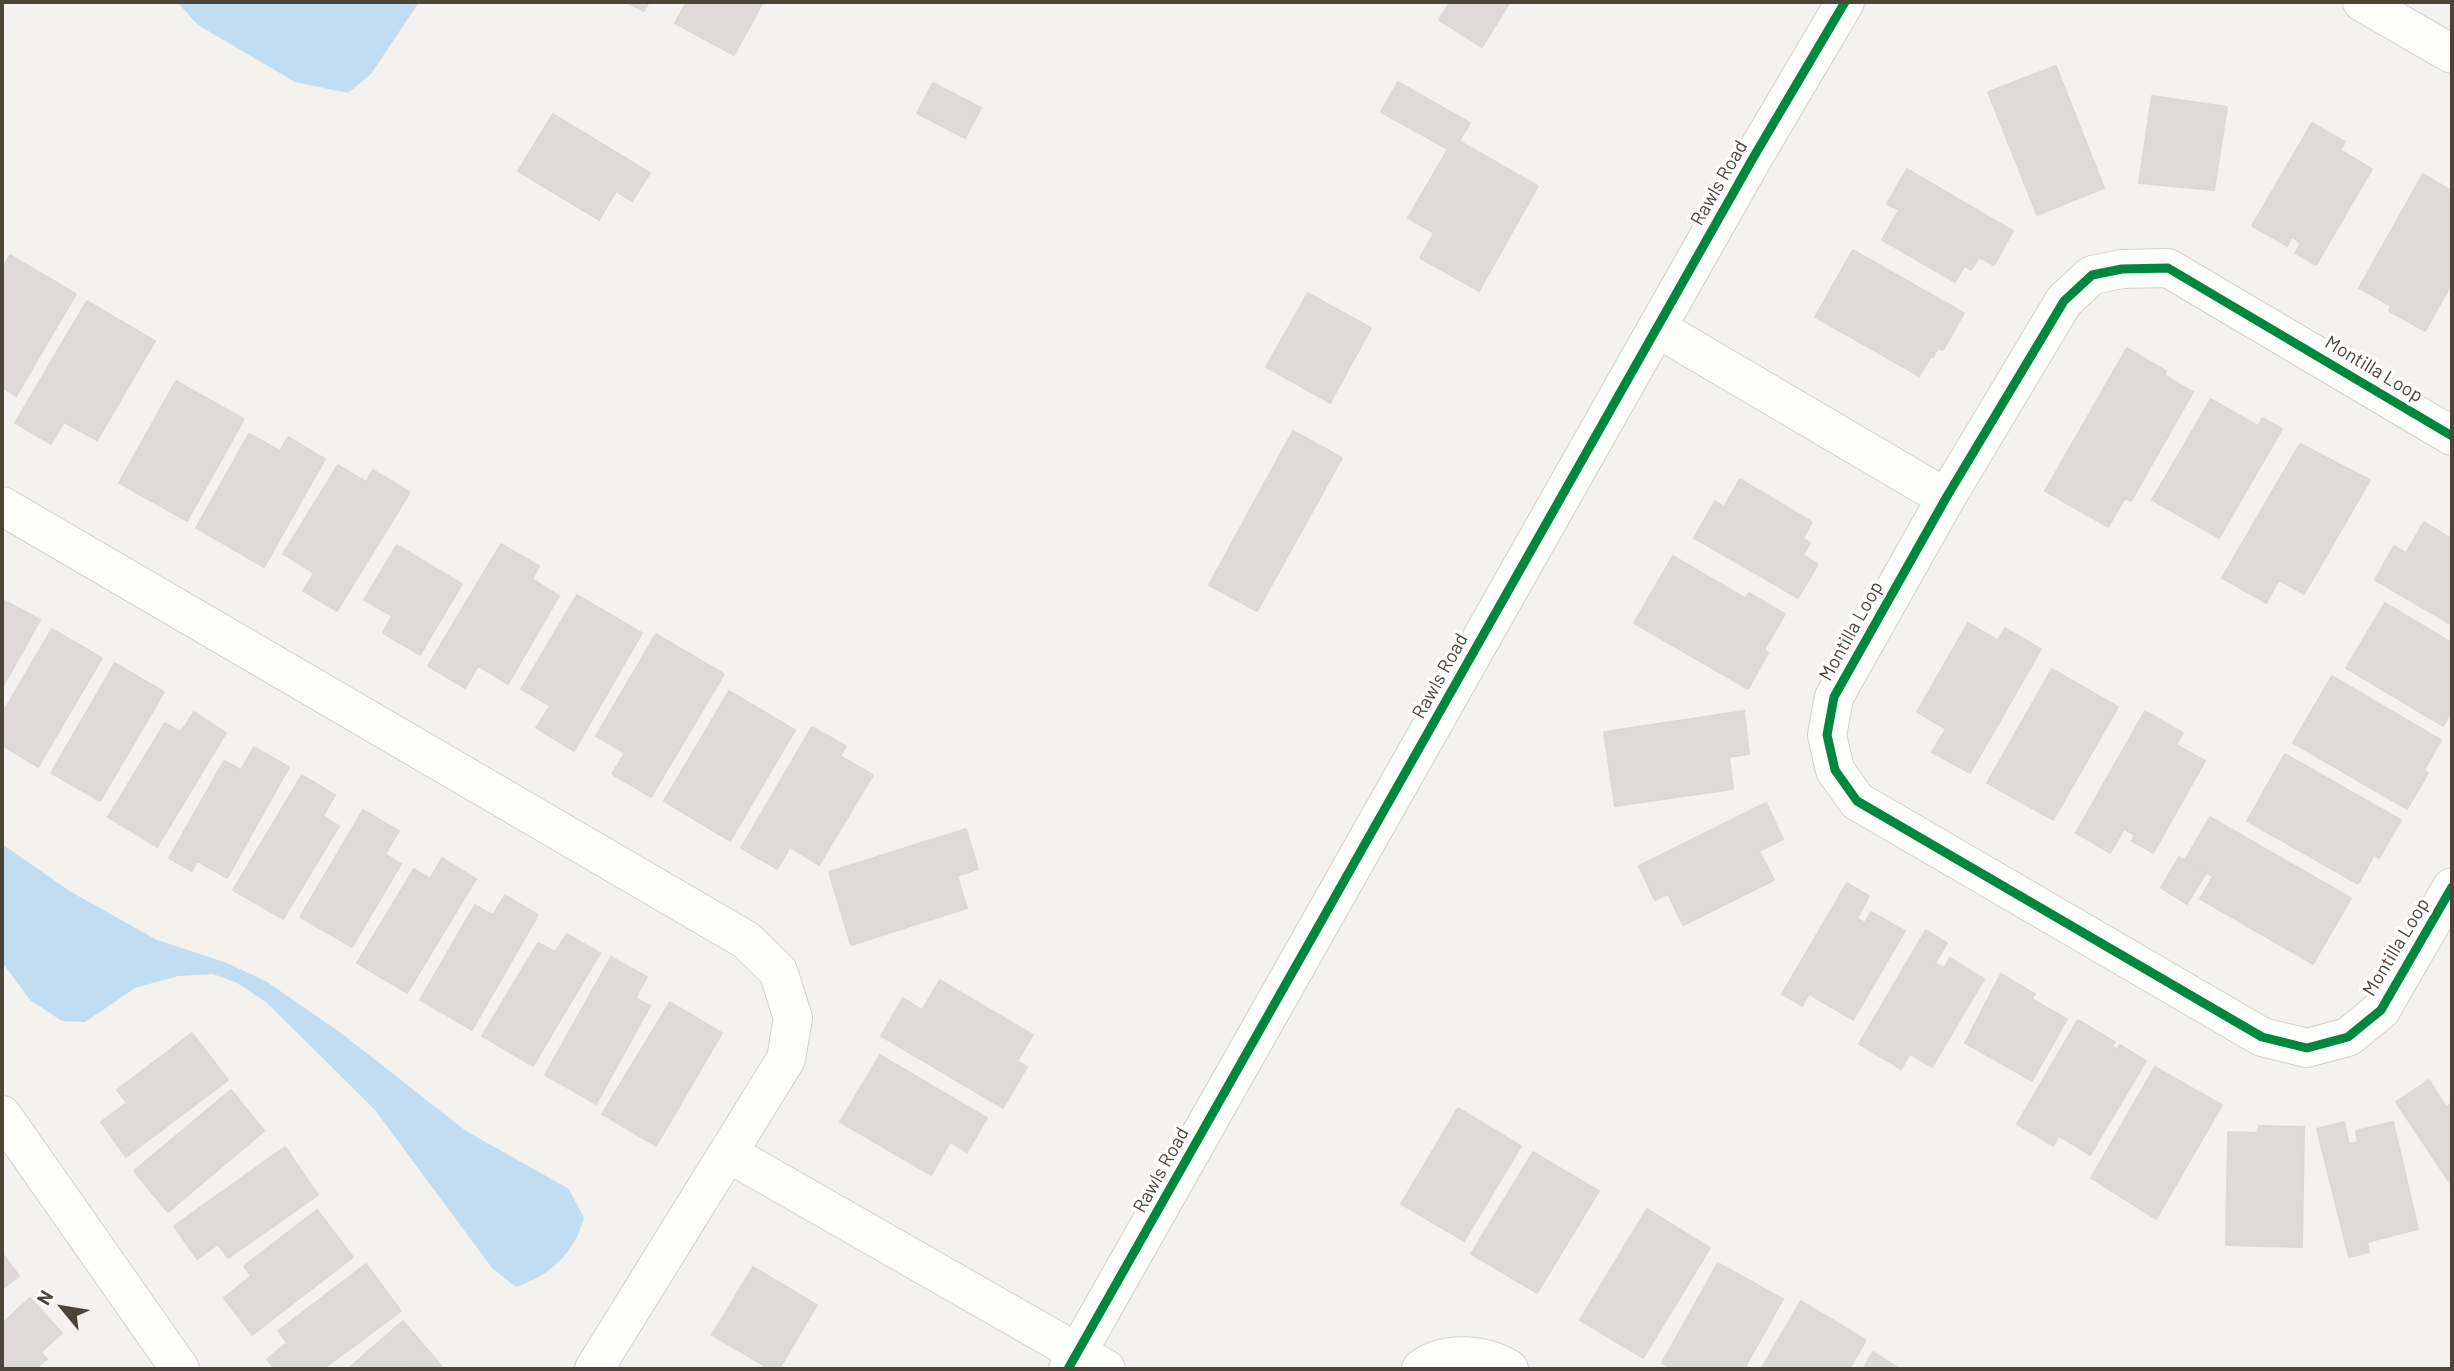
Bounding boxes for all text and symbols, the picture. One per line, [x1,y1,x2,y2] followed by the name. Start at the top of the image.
[1686,136,1752,230] street label: Rawls Road
[2321,331,2427,407] street label: Montilla Loop
[1814,577,1888,685] street label: Montilla Loop
[1407,629,1473,723] street label: Rawls Road
[2358,894,2434,1000] street label: Montilla Loop
[1128,1123,1194,1217] street label: Rawls Road
[28,1273,98,1343] north arrow
[31,1286,57,1308] text: N

